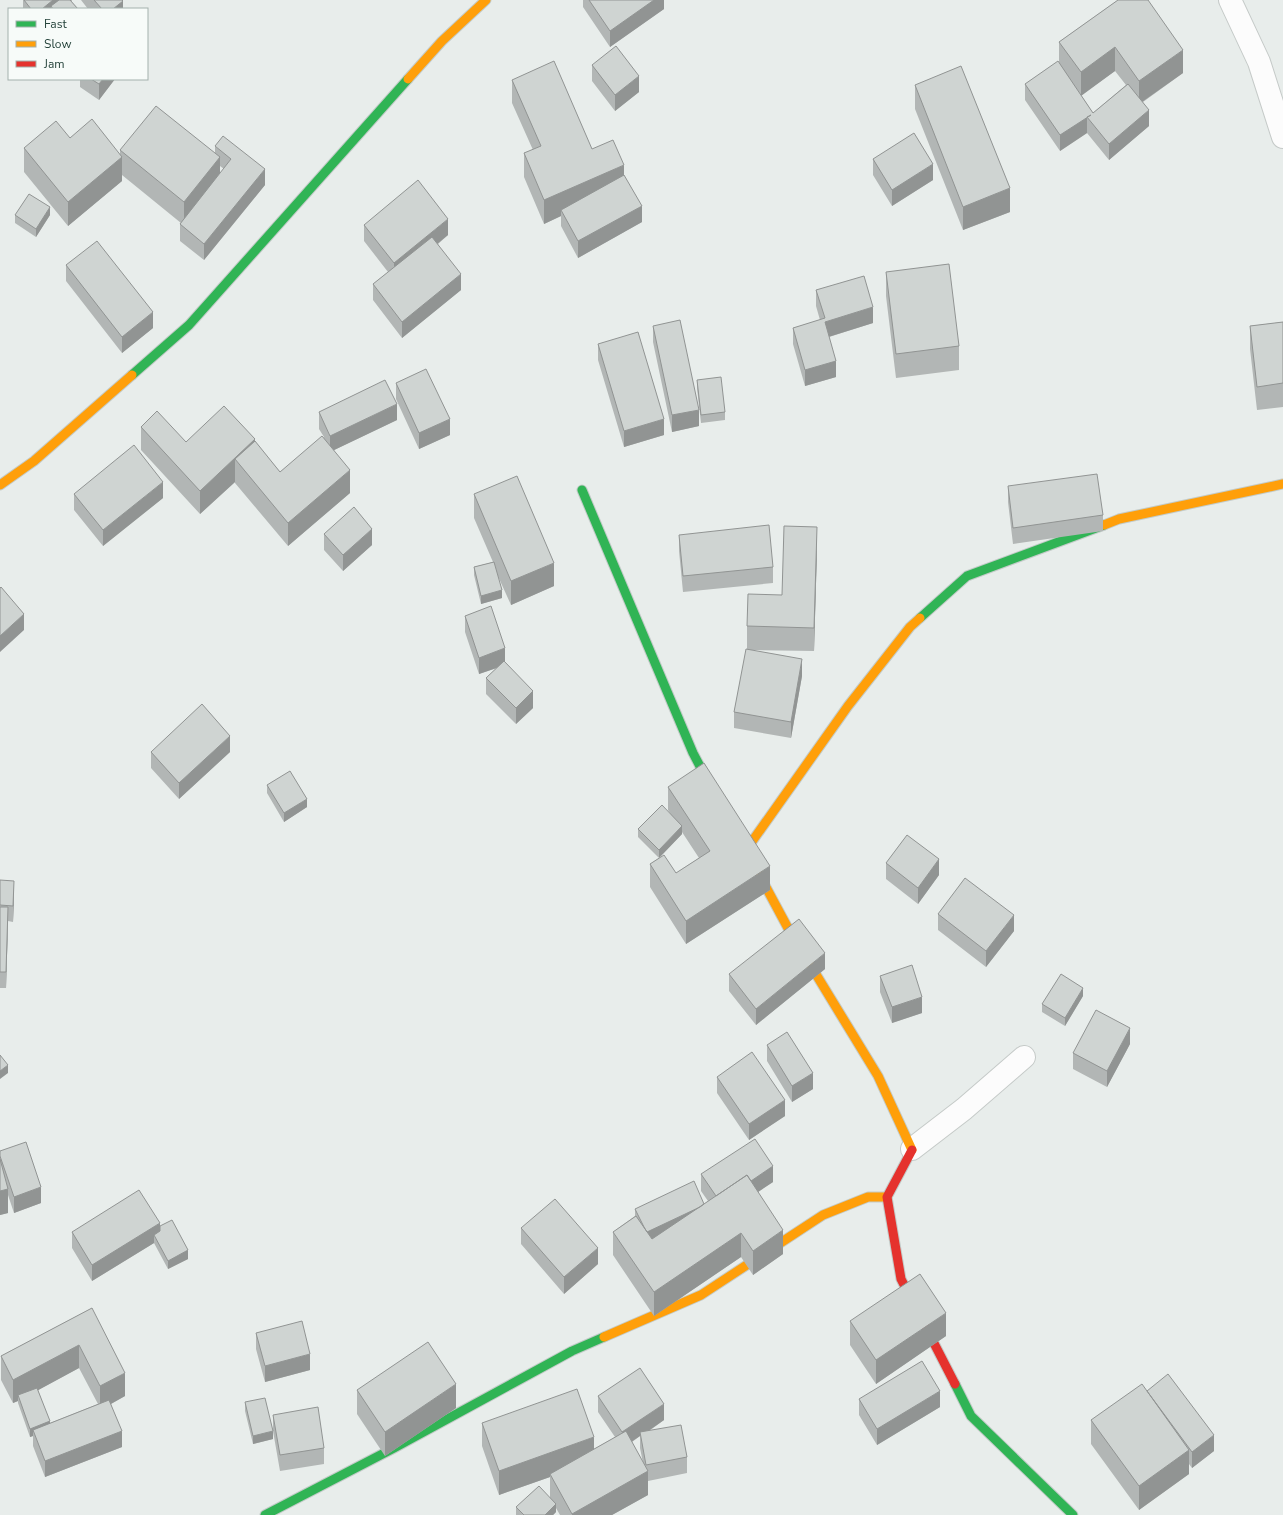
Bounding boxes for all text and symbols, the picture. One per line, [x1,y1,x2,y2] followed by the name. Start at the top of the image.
[8,8,148,80] legend
[44,16,67,32] text: Fast
[44,36,72,52] text: Slow
[43,56,65,72] text: Jam

